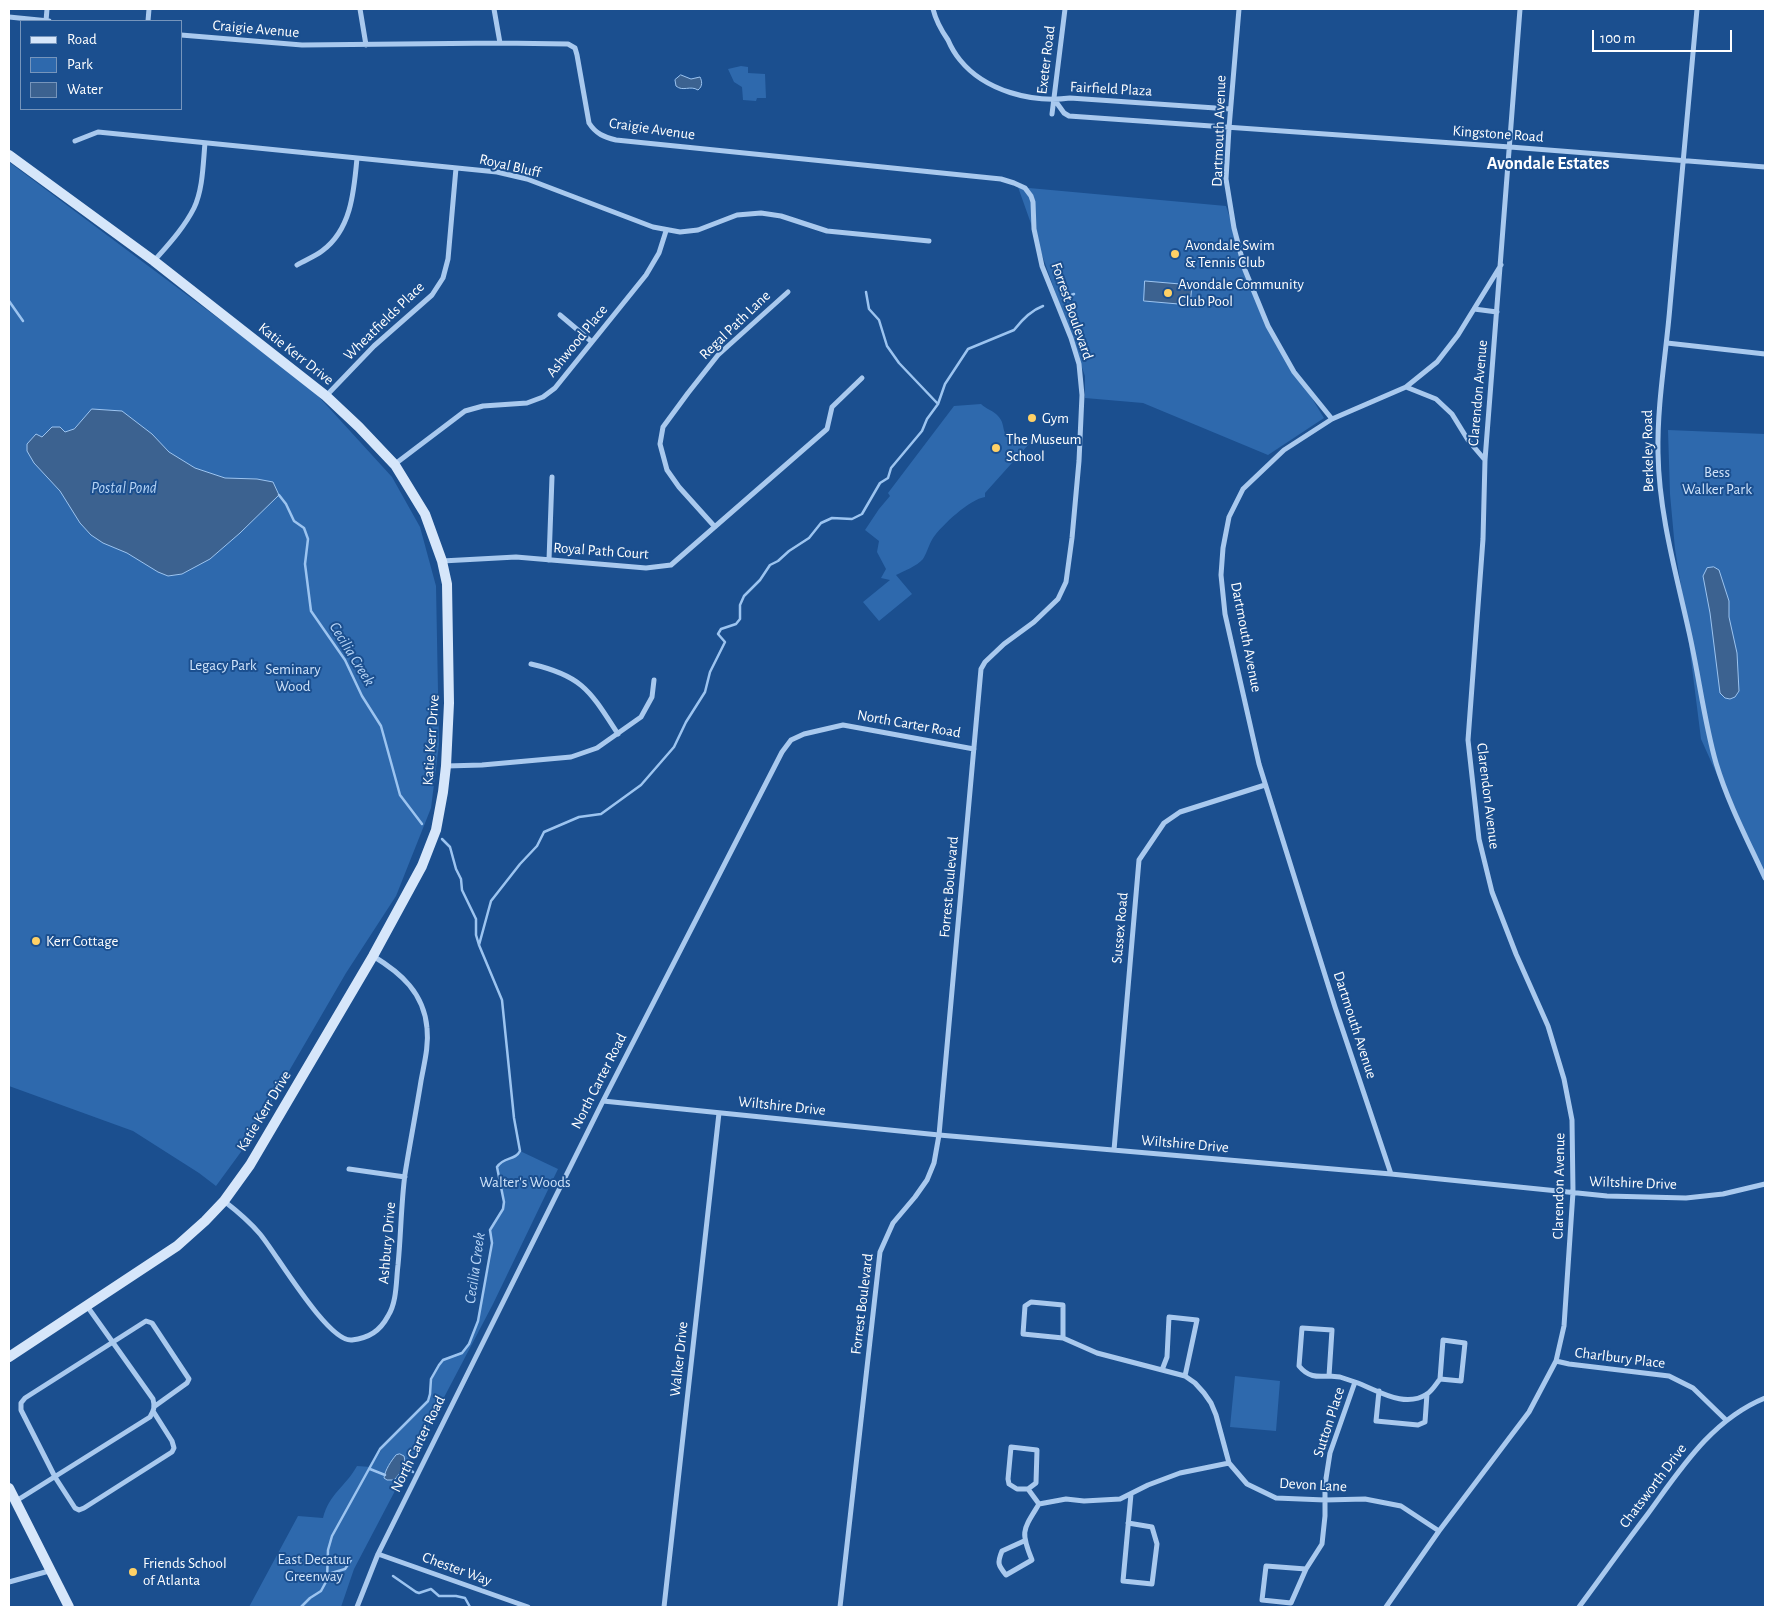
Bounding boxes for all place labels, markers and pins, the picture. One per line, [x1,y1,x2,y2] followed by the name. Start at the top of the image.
[1185,236,1275,271] place label: Avondale Swim & Tennis Club
[1169,248,1181,260] marker: Avondale Swim & Tennis Club
[1178,275,1304,310] place label: Avondale Community Club Pool
[1162,287,1174,299] marker: Avondale Community Club Pool
[1042,409,1069,427] place label: Gym
[1026,412,1038,424] marker: Gym
[1006,430,1082,465] place label: The Museum School
[990,442,1002,454] marker: The Museum School
[46,932,119,950] place label: Kerr Cottage
[30,935,42,947] marker: Kerr Cottage
[143,1554,227,1589] place label: Friends School of Atlanta
[127,1566,139,1578] marker: Friends School of Atlanta

